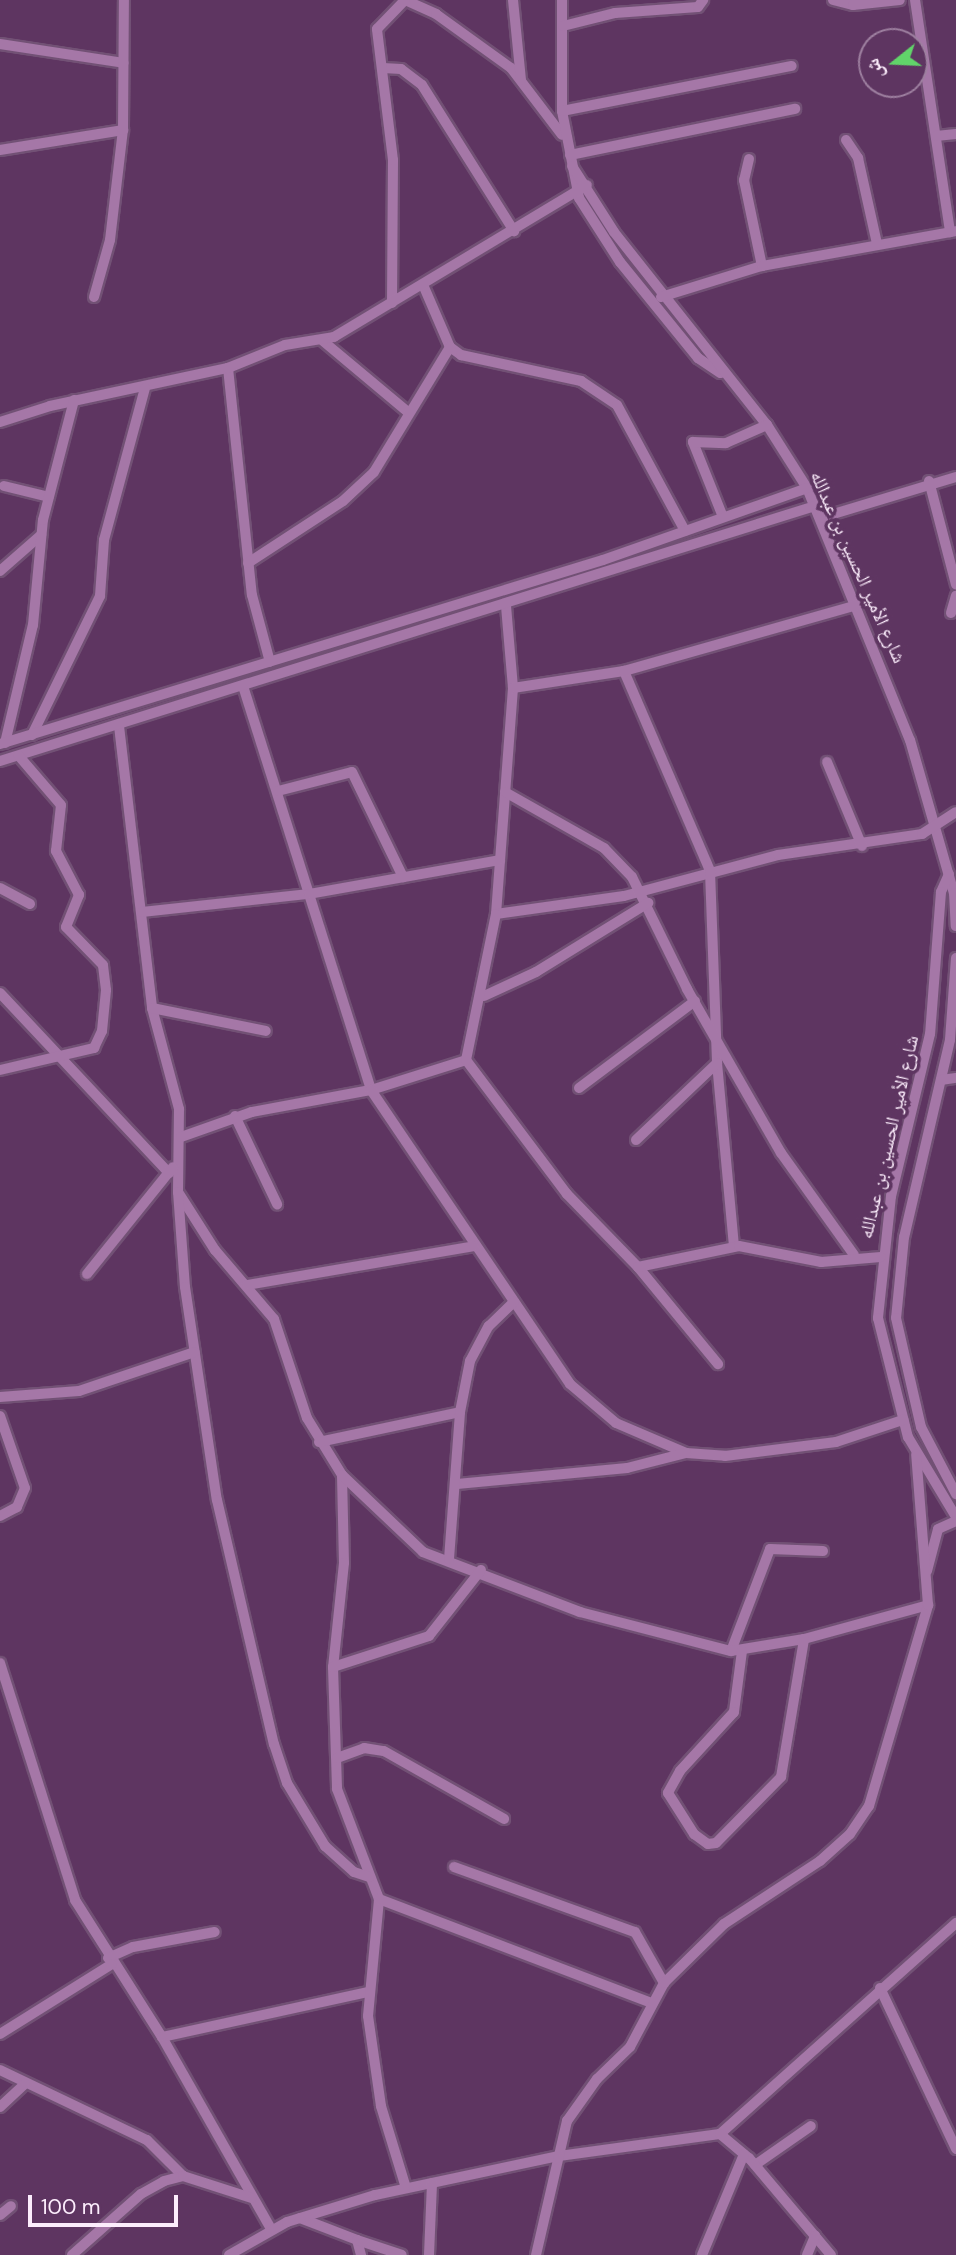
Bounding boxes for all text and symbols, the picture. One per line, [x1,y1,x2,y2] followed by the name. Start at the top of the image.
[858,28,928,98] north arrow
[859,56,889,82] text: ش
[805,467,911,667] street label: شارع الأمير الحسين بن عبدالله
[855,1033,923,1241] street label: شارع الأمير الحسين بن عبدالله
[32,2182,182,2226] scale bar
[41,2193,101,2221] text: 100 m

